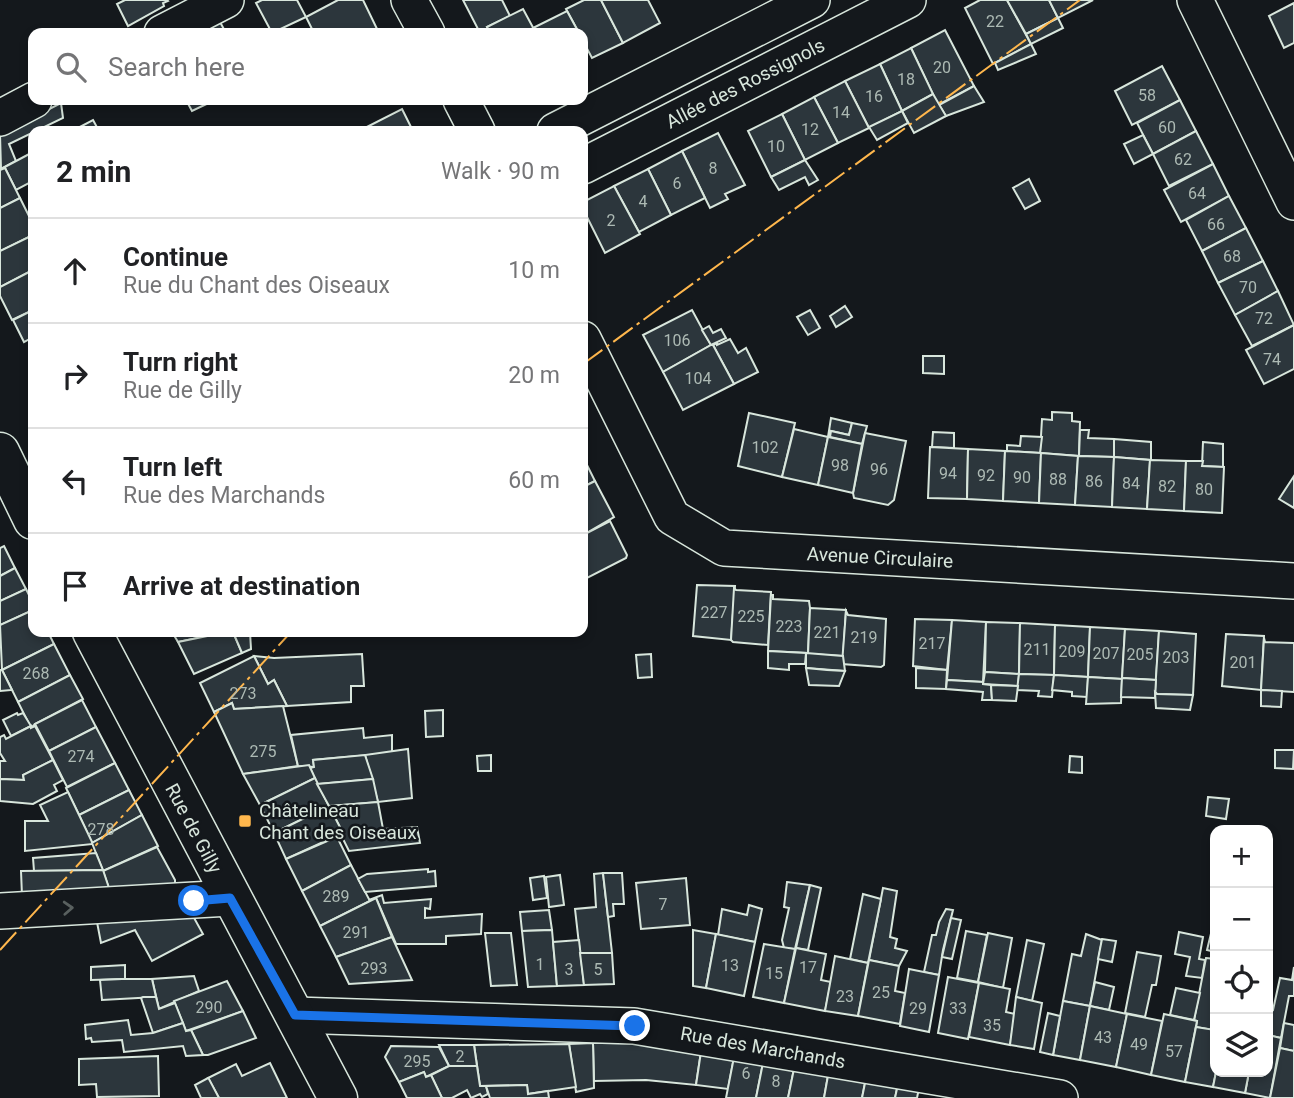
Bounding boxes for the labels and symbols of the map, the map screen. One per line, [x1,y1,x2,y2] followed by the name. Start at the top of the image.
[986,12,1004,31] house number: 22
[662,33,828,133] street label: Allée des Rossignols
[933,58,951,77] house number: 20
[897,70,915,89] house number: 18
[1138,86,1156,105] house number: 58
[865,87,883,106] house number: 16
[832,103,850,122] house number: 14
[1158,118,1176,137] house number: 60
[801,120,819,139] house number: 12
[767,137,785,156] house number: 10
[1174,150,1192,169] house number: 62
[709,159,718,178] house number: 8
[673,174,682,193] house number: 6
[1188,184,1206,203] house number: 64
[639,192,648,211] house number: 4
[607,211,616,230] house number: 2
[1207,215,1225,234] house number: 66
[1223,247,1241,266] house number: 68
[1239,278,1257,297] house number: 70
[1255,309,1273,328] house number: 72
[664,331,690,350] house number: 106
[1263,350,1281,369] house number: 74
[685,369,711,388] house number: 104
[752,438,778,457] house number: 102
[831,456,849,475] house number: 98
[870,460,888,479] house number: 96
[939,464,957,483] house number: 94
[977,466,995,485] house number: 92
[1013,468,1031,487] house number: 90
[1049,470,1067,489] house number: 88
[1085,472,1103,491] house number: 86
[1122,474,1140,493] house number: 84
[1158,477,1176,496] house number: 82
[1195,480,1213,499] house number: 80
[806,542,954,573] street label: Avenue Circulaire
[701,603,727,622] house number: 227
[738,607,764,626] house number: 225
[776,617,802,636] house number: 223
[814,623,840,642] house number: 221
[851,628,877,647] house number: 219
[919,634,945,653] house number: 217
[1024,640,1050,659] house number: 211
[1059,642,1085,661] house number: 209
[1093,644,1119,663] house number: 207
[1127,645,1153,664] house number: 205
[1163,648,1189,667] house number: 203
[1230,653,1256,672] house number: 201
[23,664,49,683] house number: 268
[230,684,256,703] house number: 273
[250,742,276,761] house number: 275
[68,747,94,766] house number: 274
[160,779,227,877] street label: Rue de Gilly
[259,799,417,844] place label: Châtelineau Chant des Oiseaux
[237,813,253,829] marker: Châtelineau Chant des Oiseaux
[88,820,114,839] house number: 278
[178,885,209,916] route start
[323,887,349,906] house number: 289
[659,895,668,914] house number: 7
[63,900,74,915] one-way arrow
[343,923,369,942] house number: 291
[536,955,545,974] house number: 1
[721,956,739,975] house number: 13
[799,958,817,977] house number: 17
[361,959,387,978] house number: 293
[565,960,574,979] house number: 3
[594,960,603,979] house number: 5
[765,964,783,983] house number: 15
[872,983,890,1002] house number: 25
[836,987,854,1006] house number: 23
[196,998,222,1017] house number: 290
[909,999,927,1018] house number: 29
[949,999,967,1018] house number: 33
[619,1010,650,1041] route end
[983,1016,1001,1035] house number: 35
[679,1022,847,1073] street label: Rue des Marchands
[1094,1028,1112,1047] house number: 43
[1130,1035,1148,1054] house number: 49
[1165,1042,1183,1061] house number: 57
[456,1047,465,1066] house number: 2
[404,1052,430,1071] house number: 295
[742,1064,751,1083] house number: 6
[772,1072,781,1091] house number: 8

